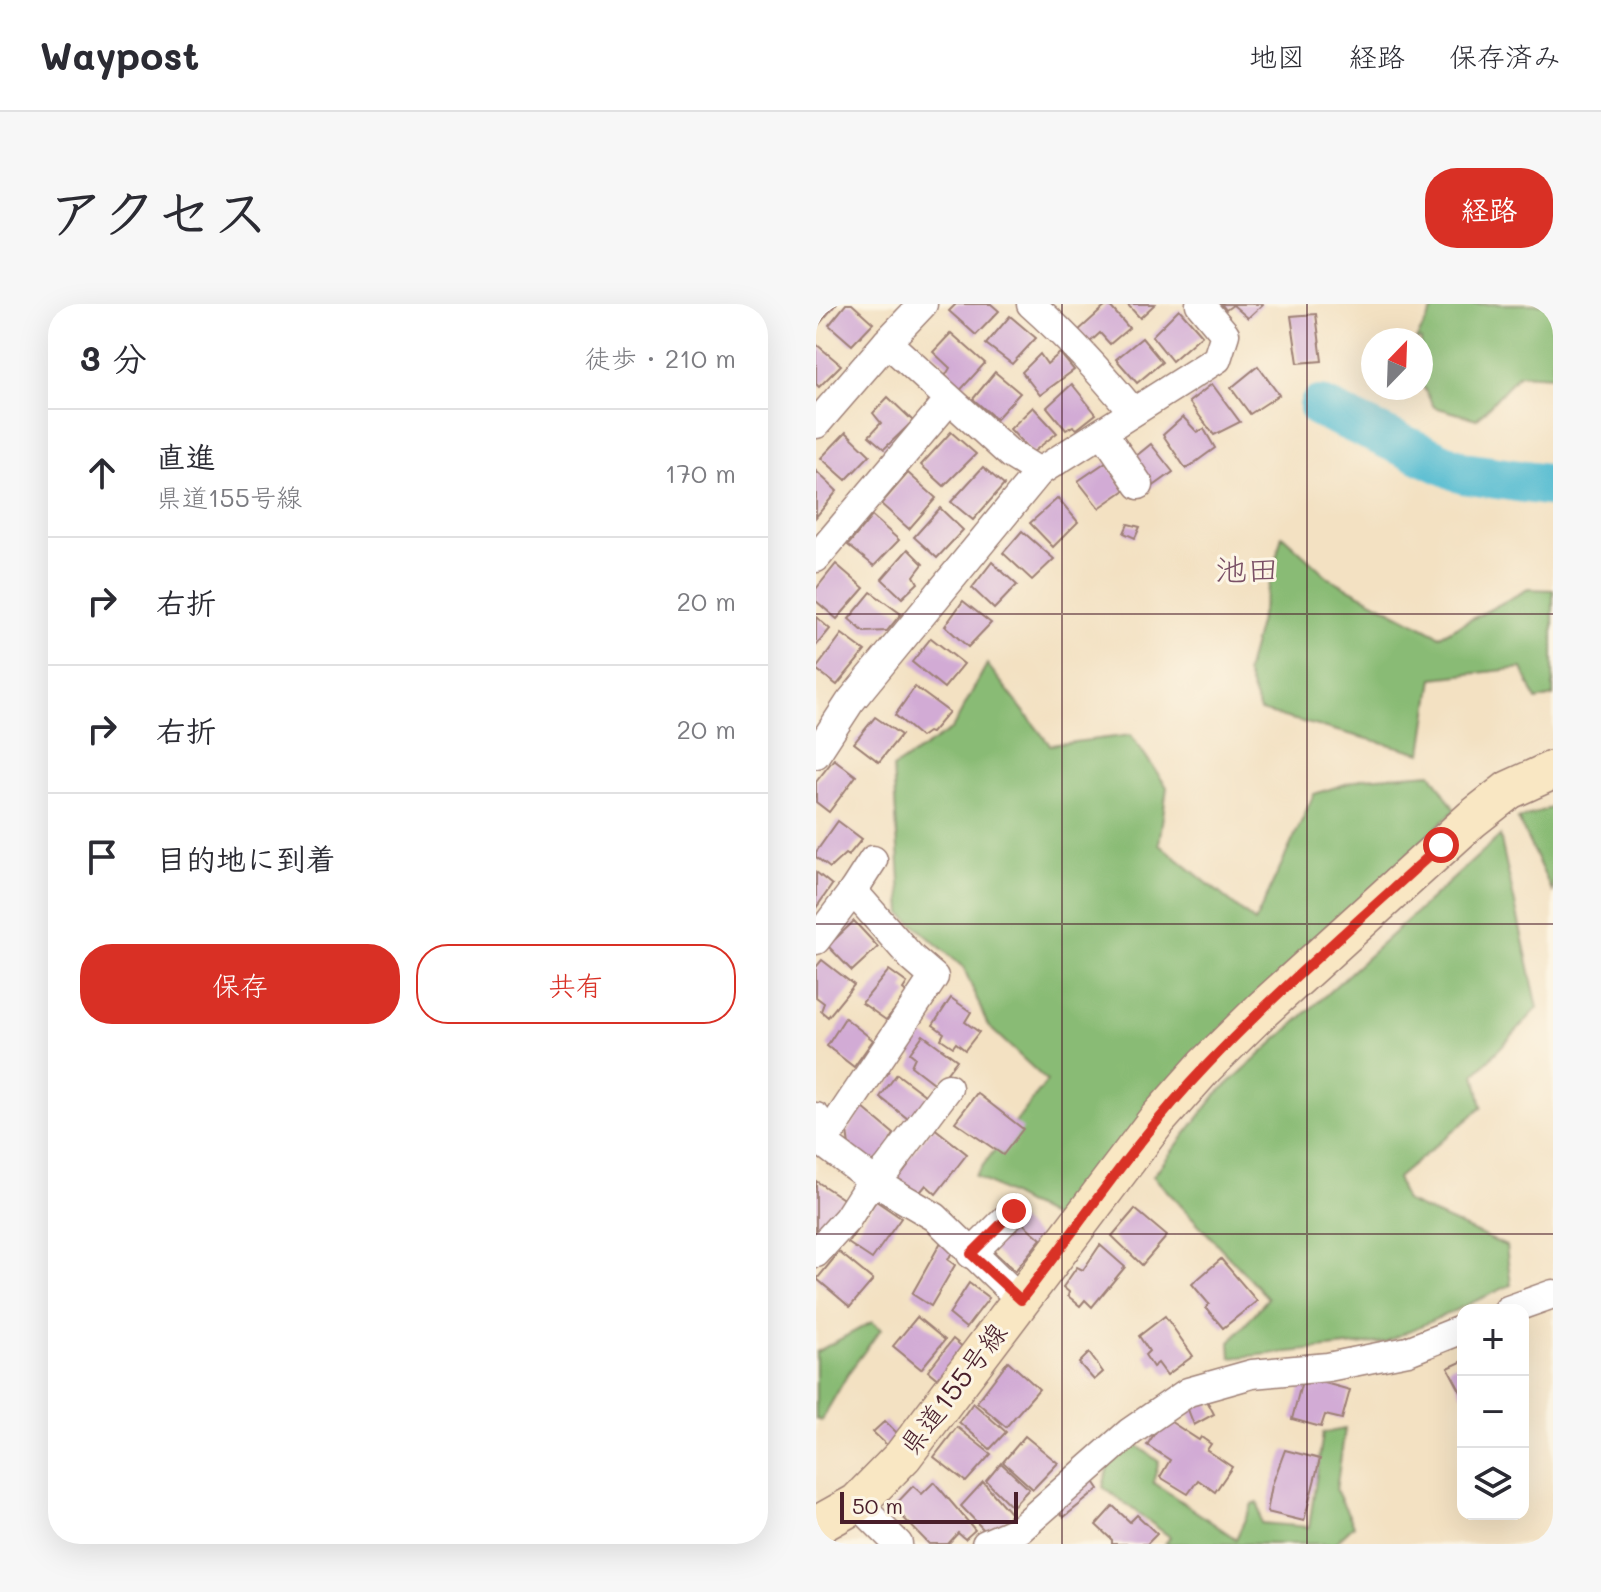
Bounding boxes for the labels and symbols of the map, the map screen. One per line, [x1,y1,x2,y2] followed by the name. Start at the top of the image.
[1361,328,1433,400] north arrow
[1215,547,1279,589] district label: 池田
[1423,827,1459,863] route start
[996,1193,1032,1229] route end
[891,1315,1014,1462] street label: 県道155号線
[840,1488,1018,1524] scale bar

